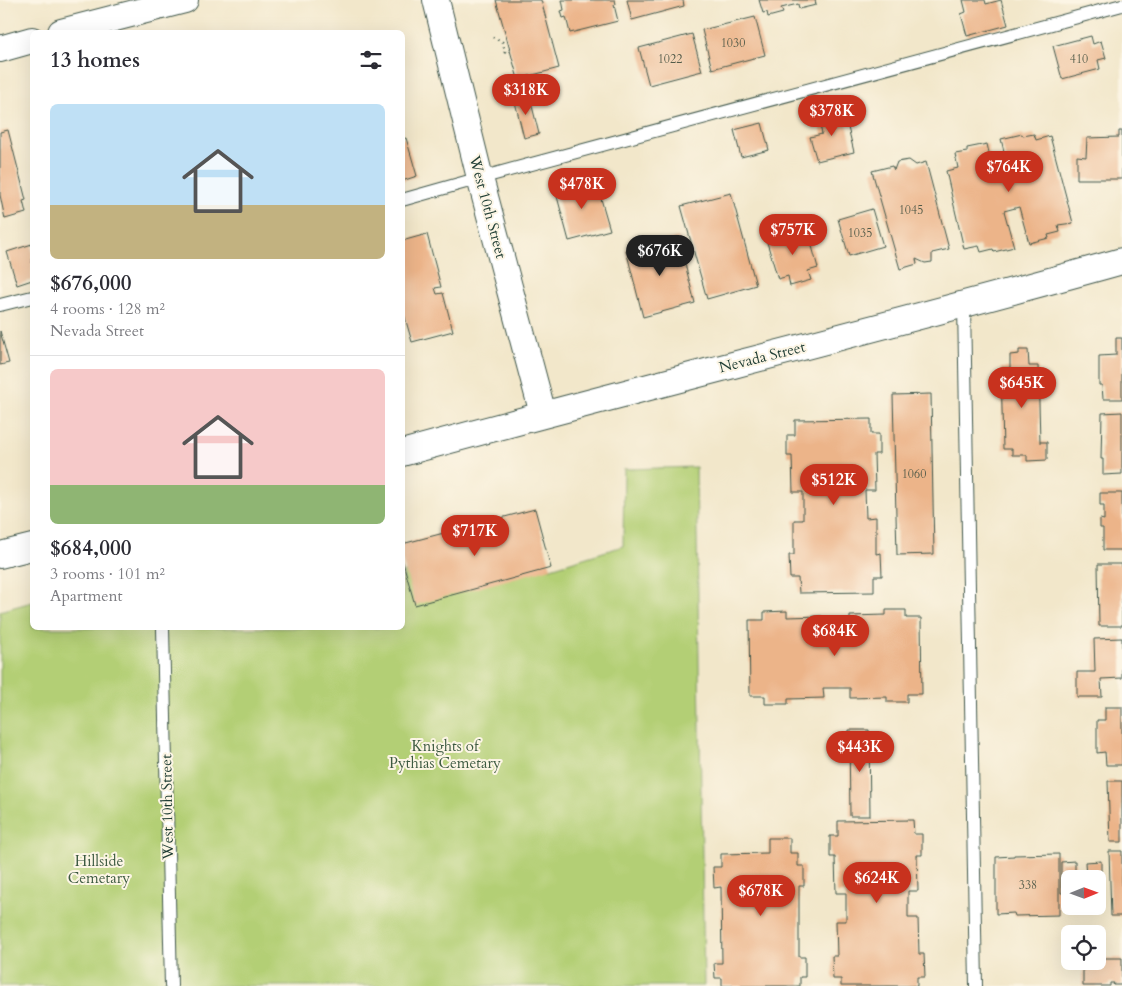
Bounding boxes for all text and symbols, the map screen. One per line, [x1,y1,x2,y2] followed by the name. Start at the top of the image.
[721,35,745,51] house number: 1030
[50,46,140,75] text: 13 homes
[357,46,385,74] icon: filters
[658,51,682,67] house number: 1022
[1070,51,1088,67] house number: 410
[491,74,561,116] pin: $318K
[503,79,549,101] text: $318K
[797,94,867,137] pin: $378K
[809,100,855,122] text: $378K
[173,136,263,226] icon: home
[974,150,1044,193] pin: $764K
[464,152,511,261] street label: West 10th Street
[986,156,1032,178] text: $764K
[547,168,617,210] pin: $478K
[559,173,605,195] text: $478K
[899,202,923,218] house number: 1045
[758,214,828,256] pin: $757K
[770,219,816,241] text: $757K
[848,225,872,241] house number: 1035
[625,234,695,277] pin: $676K
[637,240,683,262] text: $676K
[50,269,131,298] text: $676,000
[50,298,165,320] text: 4 rooms · 128 m²
[50,320,144,342] text: Nevada Street
[717,337,807,377] street label: Nevada Street
[987,366,1057,409] pin: $645K
[999,372,1045,394] text: $645K
[173,402,263,492] icon: home
[799,464,869,506] pin: $512K
[902,466,926,482] house number: 1060
[811,469,857,491] text: $512K
[440,514,510,557] pin: $717K
[452,520,498,542] text: $717K
[50,534,131,563] text: $684,000
[50,563,165,585] text: 3 rooms · 101 m²
[50,585,123,607] text: Apartment
[800,614,870,657] pin: $684K
[812,620,858,642] text: $684K
[825,730,895,773] pin: $443K
[389,736,501,773] park label: Knights of Pythias Cemetary
[837,736,883,758] text: $443K
[156,754,178,861] street label: West 10th Street
[68,851,130,888] park label: Hillside Cemetary
[842,862,912,904] pin: $624K
[854,867,900,889] text: $624K
[1061,870,1106,915] north arrow
[1061,870,1106,970] map controls
[726,874,796,917] pin: $678K
[1019,877,1037,893] house number: 338
[738,880,784,902] text: $678K
[1061,925,1106,970] button: locate

